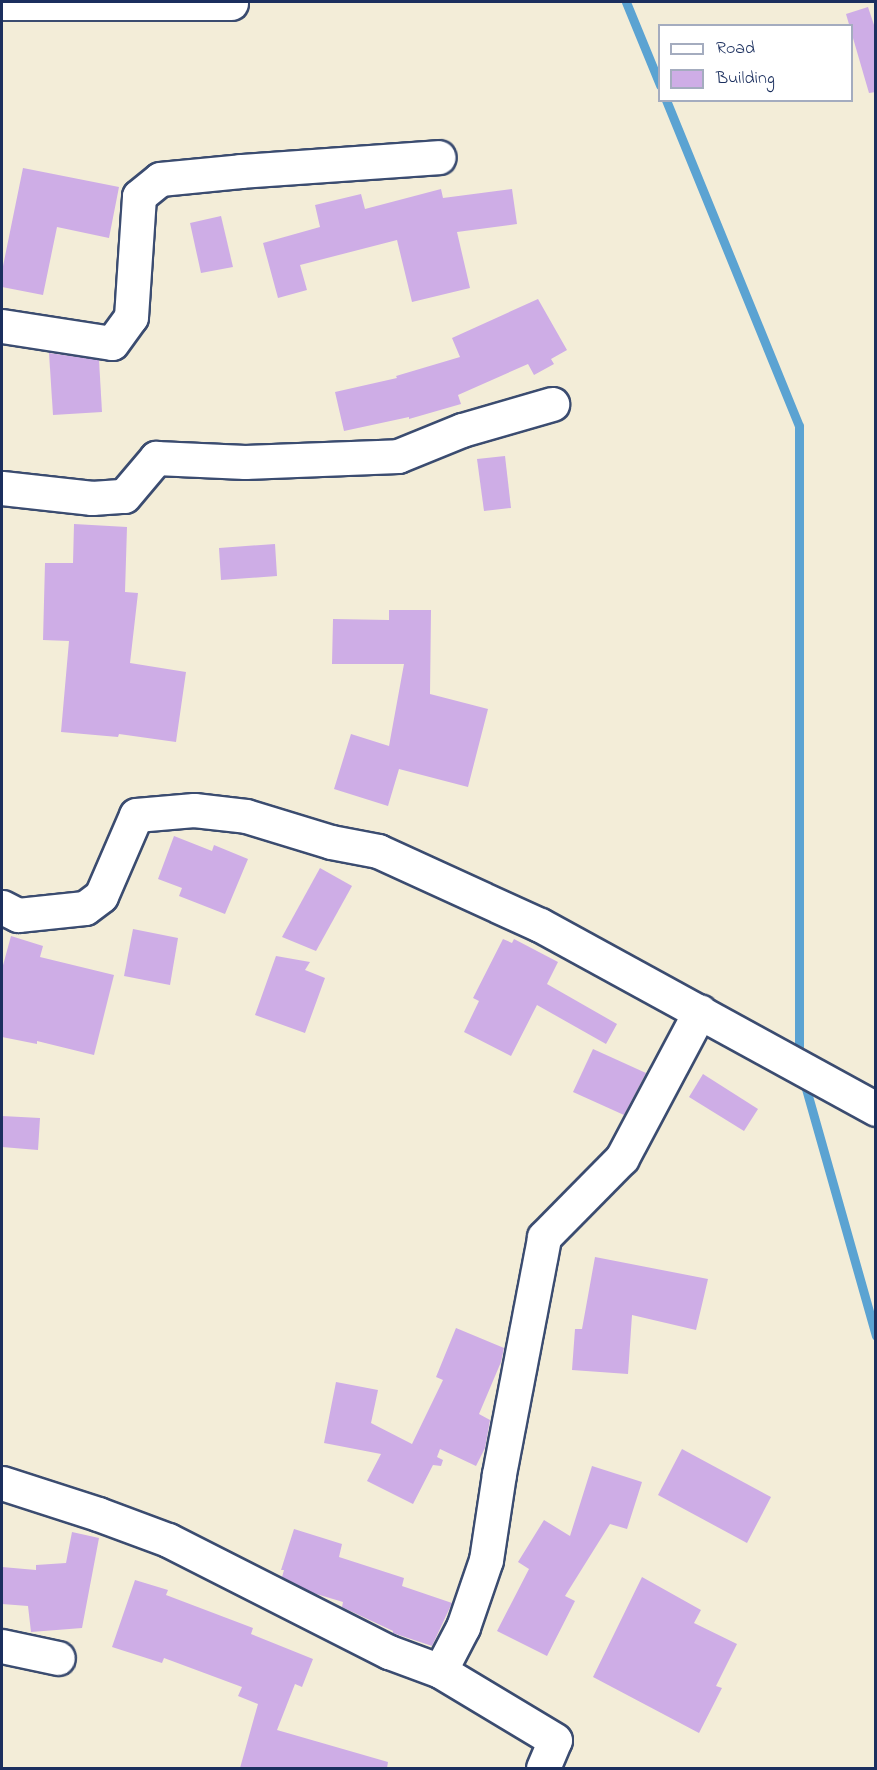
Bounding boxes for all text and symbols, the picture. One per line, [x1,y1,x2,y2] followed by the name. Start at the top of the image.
[658,24,853,102] legend
[716,36,755,62] text: Road
[716,66,775,92] text: Building

